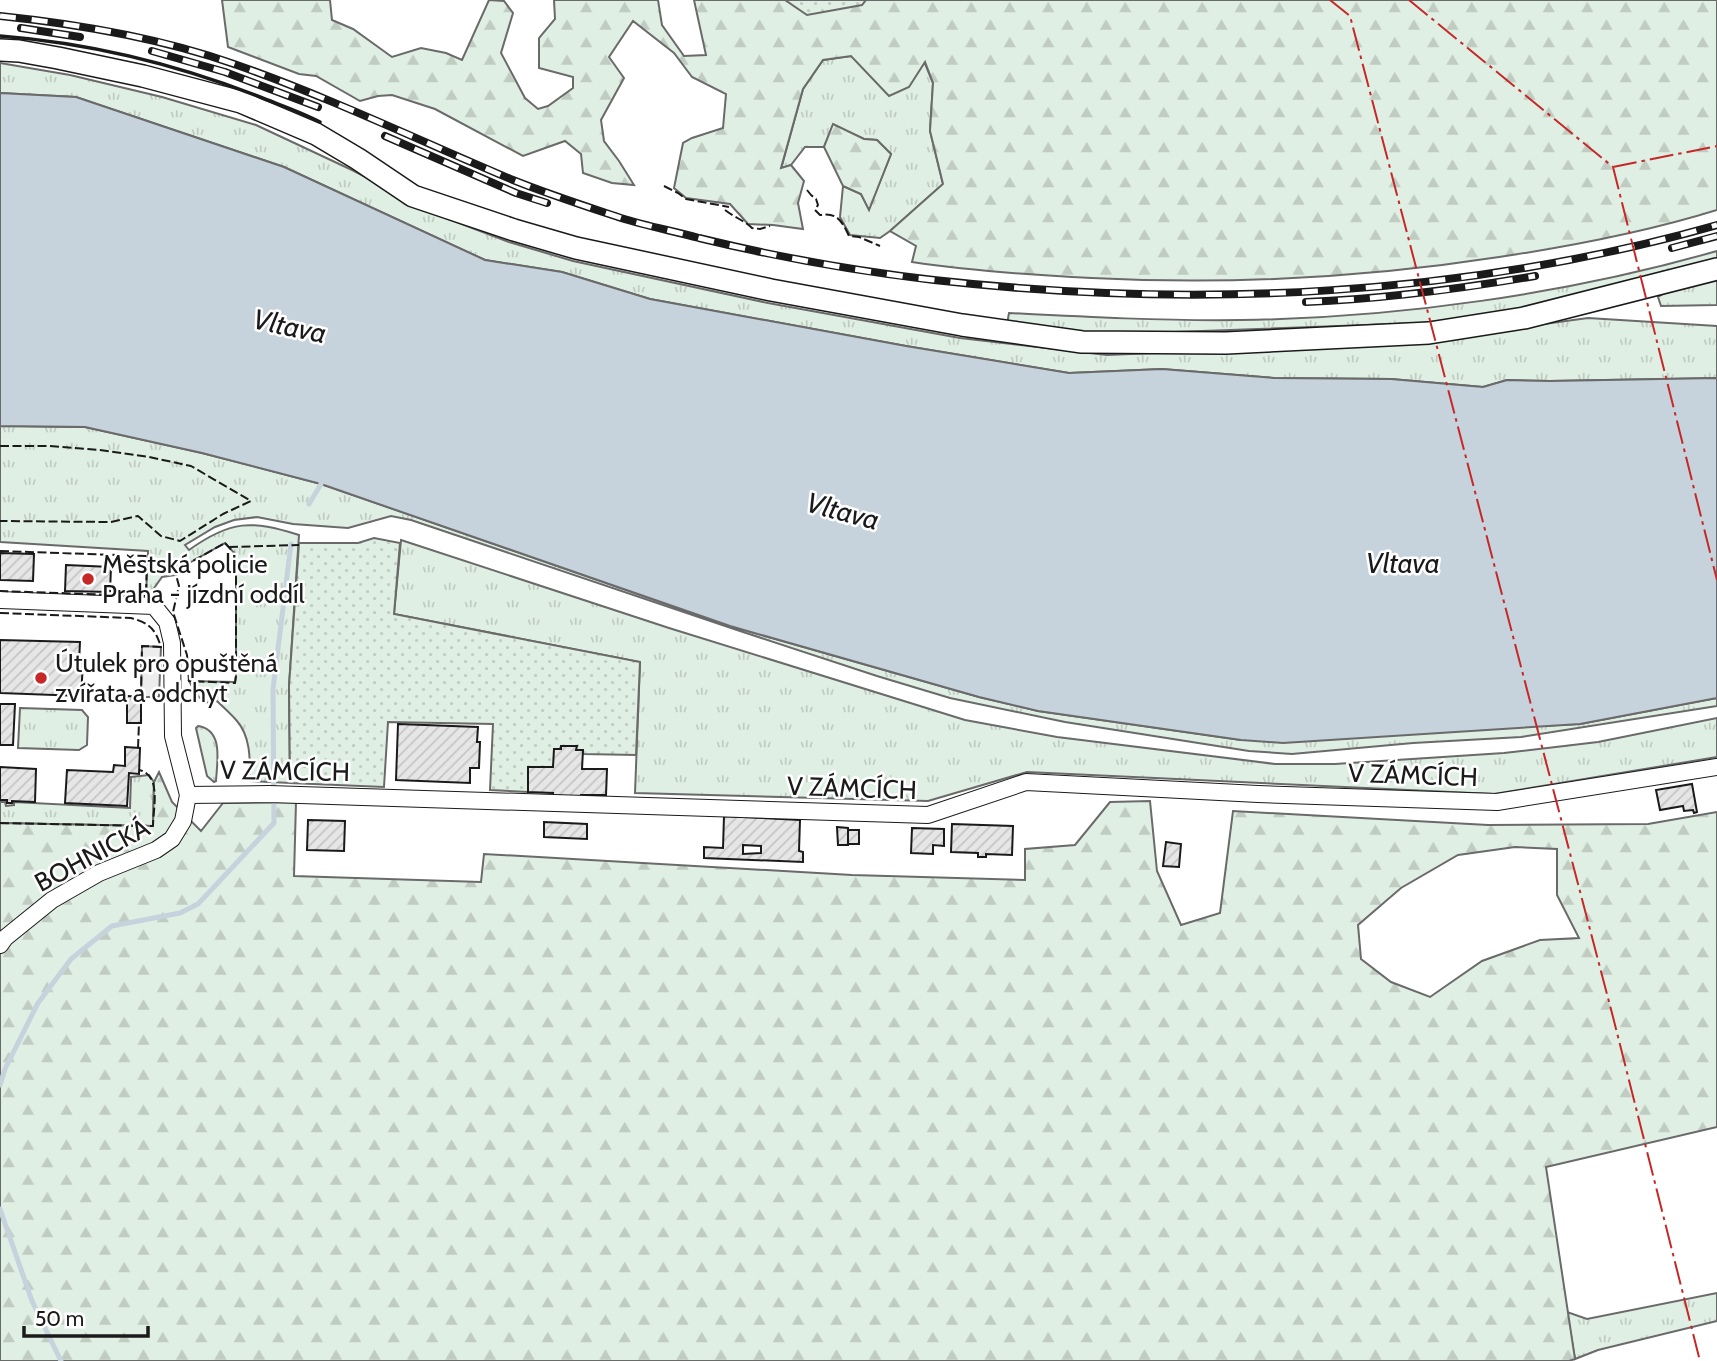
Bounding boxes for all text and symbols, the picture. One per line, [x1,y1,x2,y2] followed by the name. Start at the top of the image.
[250,302,330,350] water label: Vltava
[803,485,883,537] water label: Vltava
[1366,546,1440,580] water label: Vltava
[102,548,305,610] place label: Městská policie Praha - jízdní oddíl
[80,571,96,587] marker: Městská policie Praha - jízdní oddíl
[55,647,278,709] place label: Útulek pro opuštěná zvířata a odchyt
[33,670,49,686] marker: Útulek pro opuštěná zvířata a odchyt
[220,754,350,788] street label: V ZÁMCÍCH
[1347,757,1479,793] street label: V ZÁMCÍCH
[786,770,918,806] street label: V ZÁMCÍCH
[29,811,155,899] street label: BOHNICKÁ
[24,1294,149,1338] scale bar
[35,1306,84,1331] text: 50 m

